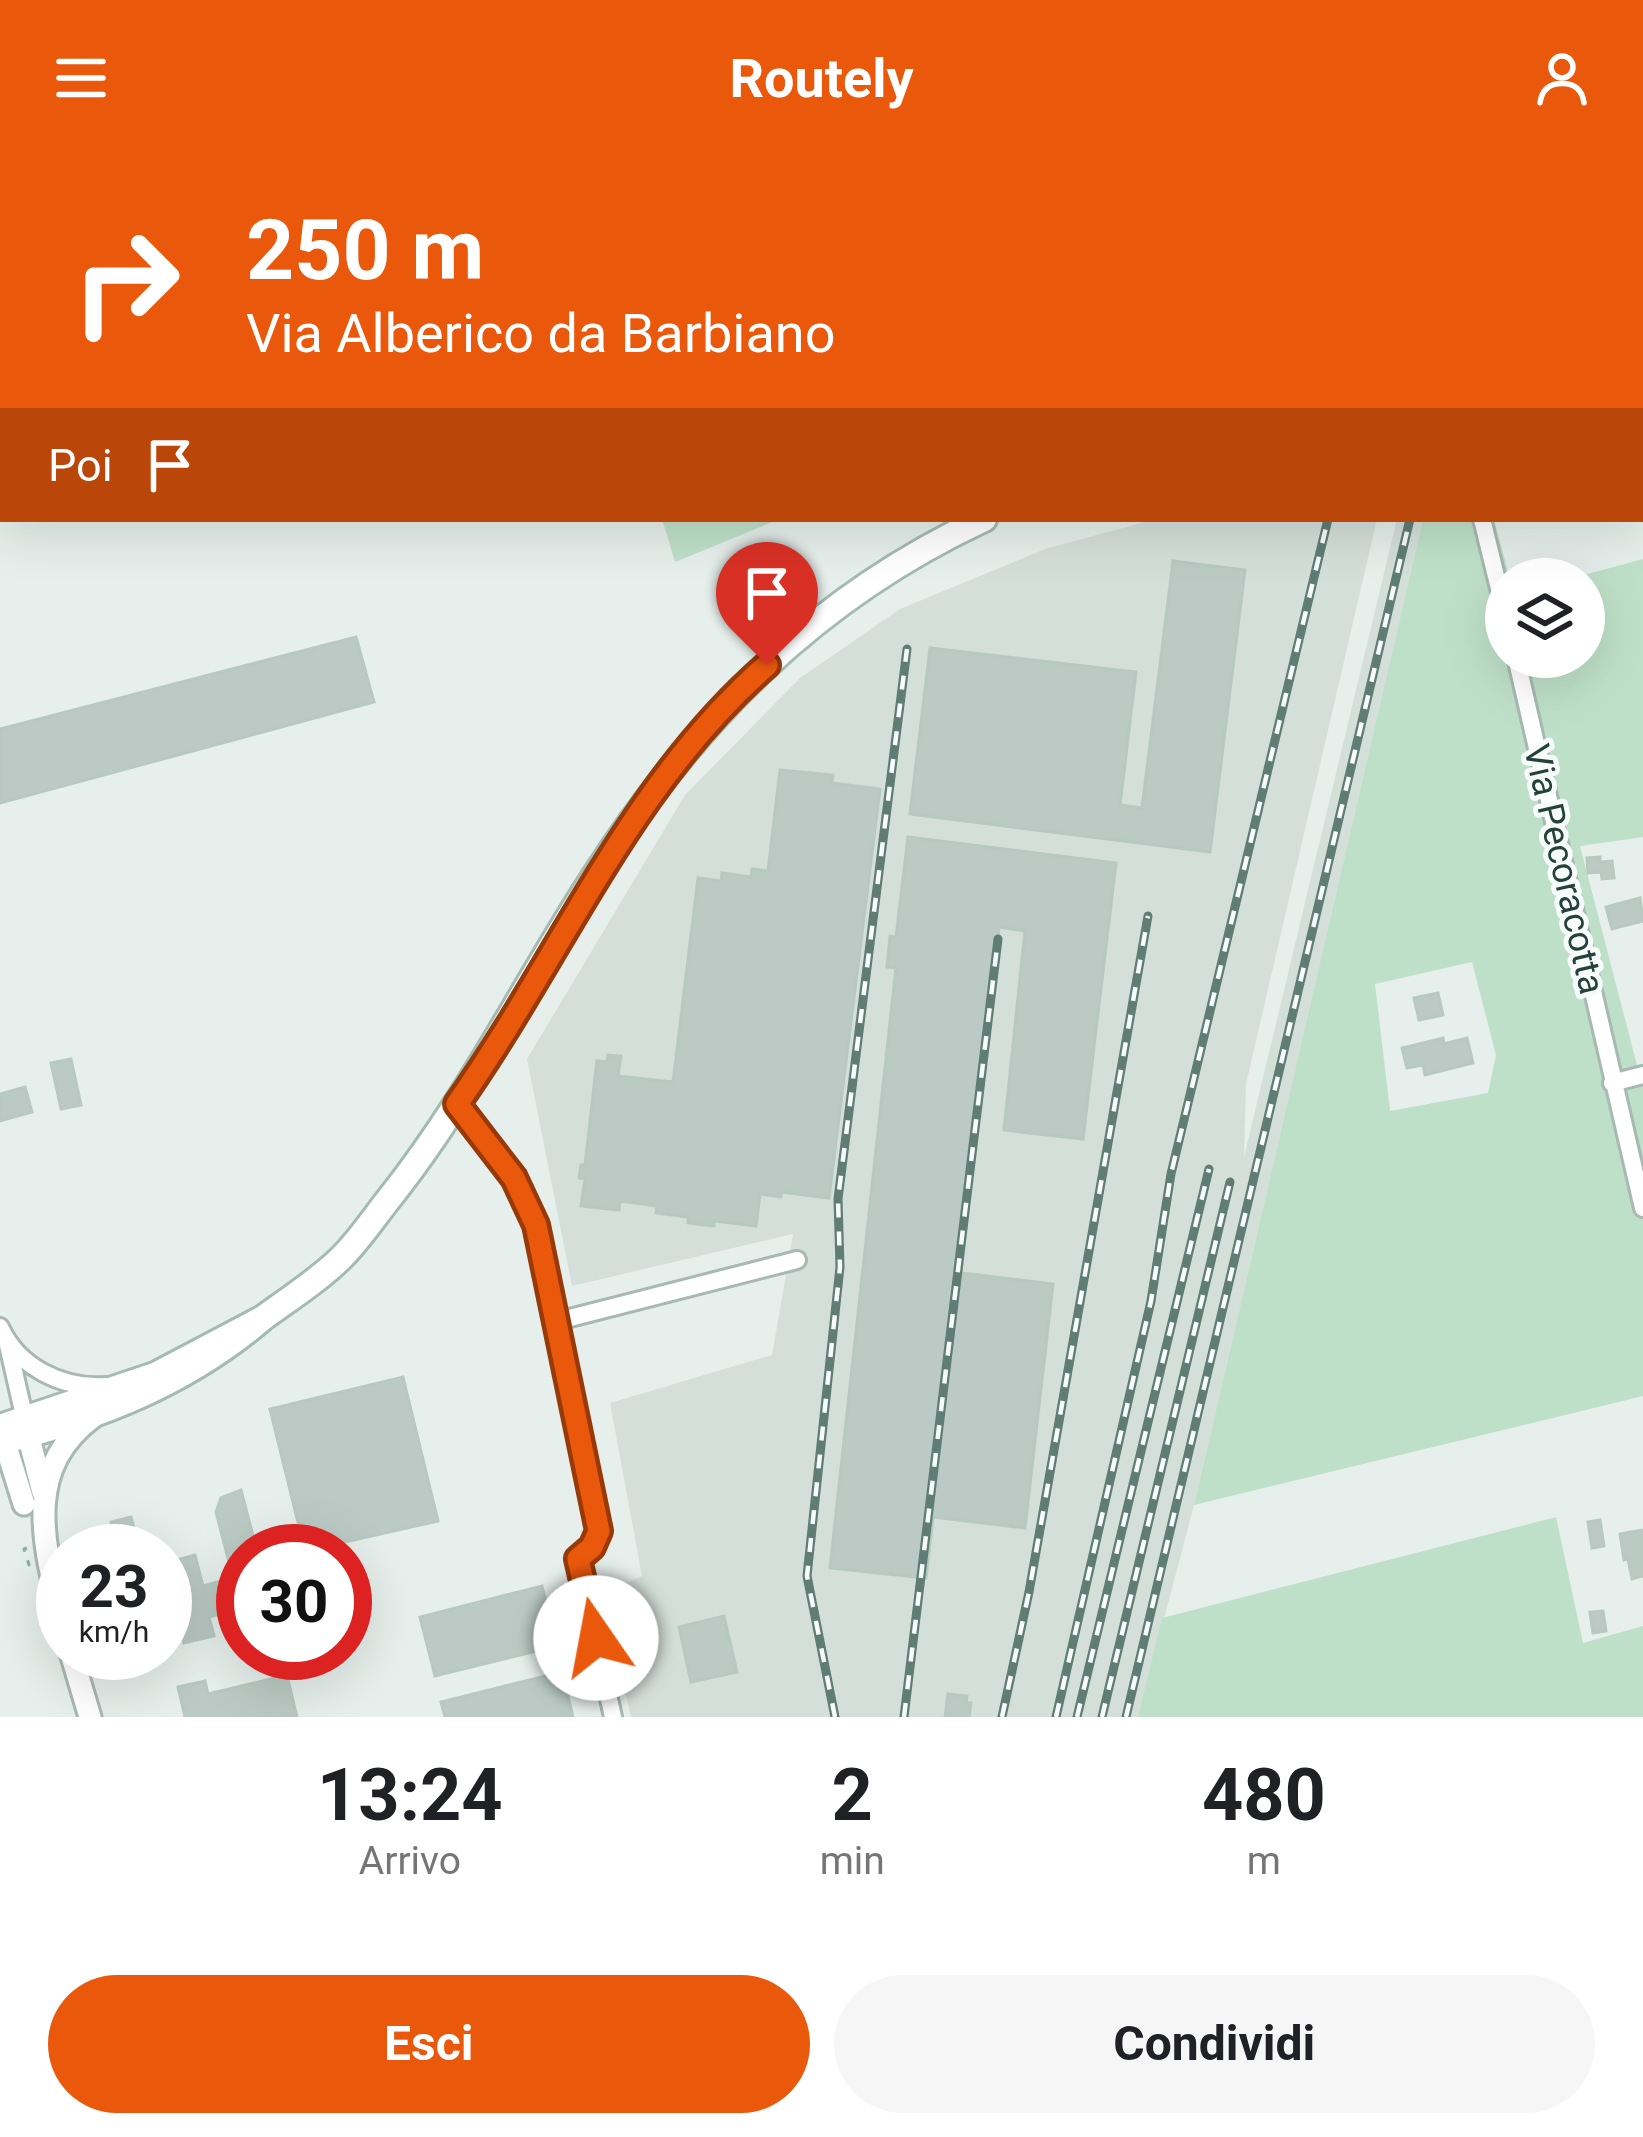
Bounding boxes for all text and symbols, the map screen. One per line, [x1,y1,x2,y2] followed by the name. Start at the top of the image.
[48,45,114,111] icon: menu
[1529,45,1595,111] icon: person
[729,47,914,110] text: Routely
[246,201,484,300] text: 250 m
[48,204,204,360] icon: right
[246,302,835,365] text: Via Alberico da Barbiano
[137,432,203,498] icon: arrive
[48,439,113,492] text: Poi
[716,542,818,665] pin
[1485,558,1605,678] map controls
[1485,558,1605,678] button: layers
[734,560,800,626] icon: arrive
[1515,740,1613,998] street label: Via Pecoracotta
[216,1524,372,1680] speed limit sign: 30
[80,1551,148,1622] text: 23
[533,1575,659,1701] position arrow
[79,1614,149,1649] text: km/h
[317,1753,503,1838] text: 13:24
[832,1753,873,1838] text: 2
[1202,1753,1326,1838] text: 480
[359,1838,461,1884] text: Arrivo
[820,1838,885,1884] text: min
[1247,1838,1281,1884] text: m
[48,1975,810,2113] button: Esci
[834,1975,1595,2113] button: Condividi

